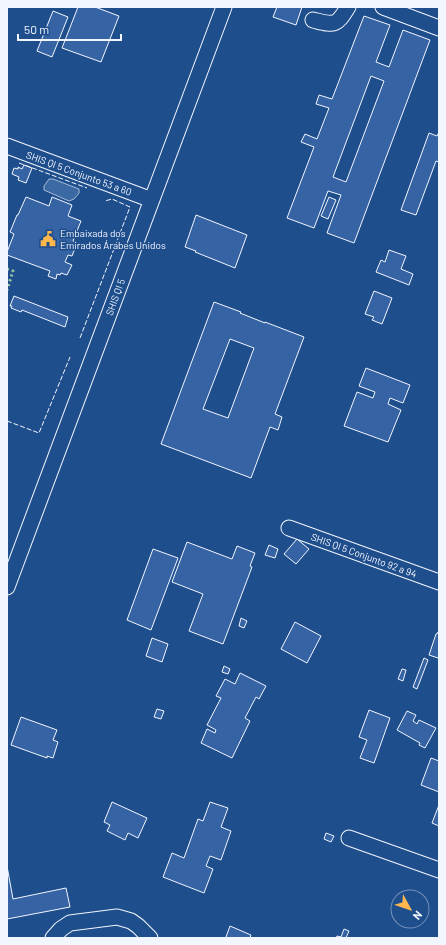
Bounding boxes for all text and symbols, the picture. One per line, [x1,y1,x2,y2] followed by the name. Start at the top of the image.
[18,16,121,42] scale bar
[24,22,49,36] text: 50 m
[25,148,133,198] street label: SHIS QI 5 Conjunto 53 a 60
[60,227,166,251] place label: Embaixada dos Emirados Árabes Unidos
[39,230,57,248] public building icon: Embaixada dos Emirados Árabes Unidos
[103,277,127,317] street label: SHIS QI 5
[309,530,419,580] street label: SHIS QI 5 Conjunto 92 a 94
[390,889,430,929] north arrow
[411,909,425,923] text: N

